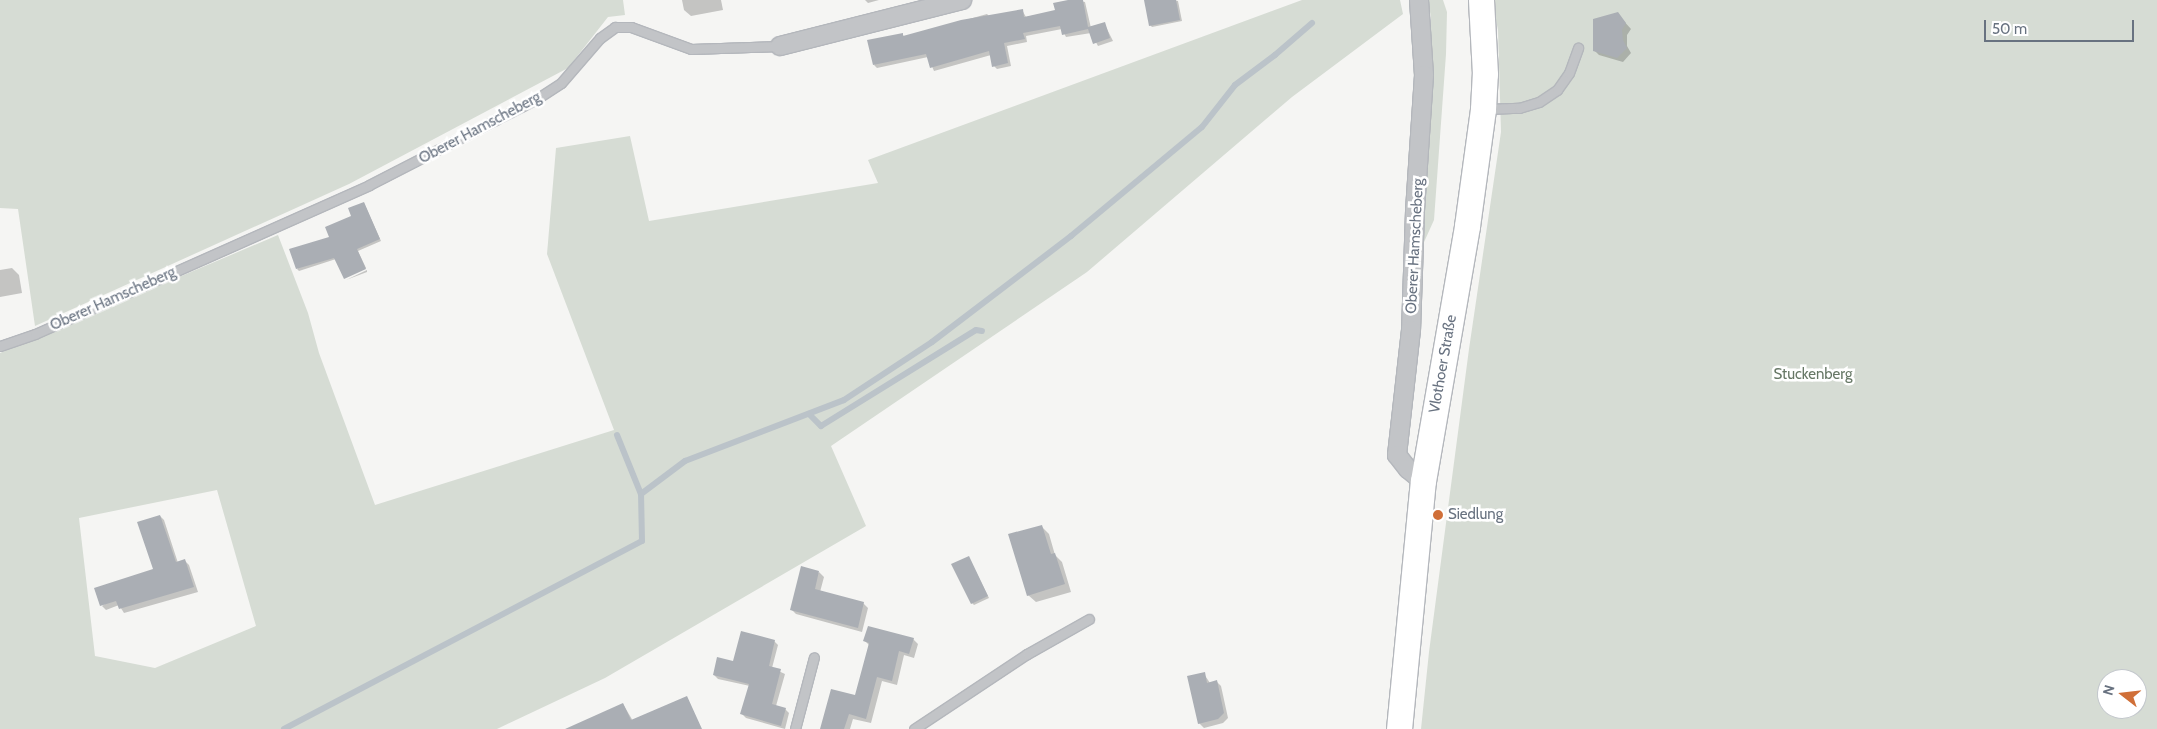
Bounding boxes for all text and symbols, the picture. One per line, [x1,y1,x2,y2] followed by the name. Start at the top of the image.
[1987,10,2137,42] scale bar
[1992,20,2027,38] text: 50 m
[416,88,544,168] street label: Oberer Hamscheberg
[1402,178,1428,314] street label: Oberer Hamscheberg
[47,263,179,335] street label: Oberer Hamscheberg
[1425,313,1461,415] street label: Vlothoer Straße
[1774,366,1852,384] park label: Stuckenberg
[1448,506,1503,524] place label: Siedlung
[1432,509,1444,521] marker: Siedlung
[2097,669,2147,719] north arrow
[2099,683,2119,697] text: N

